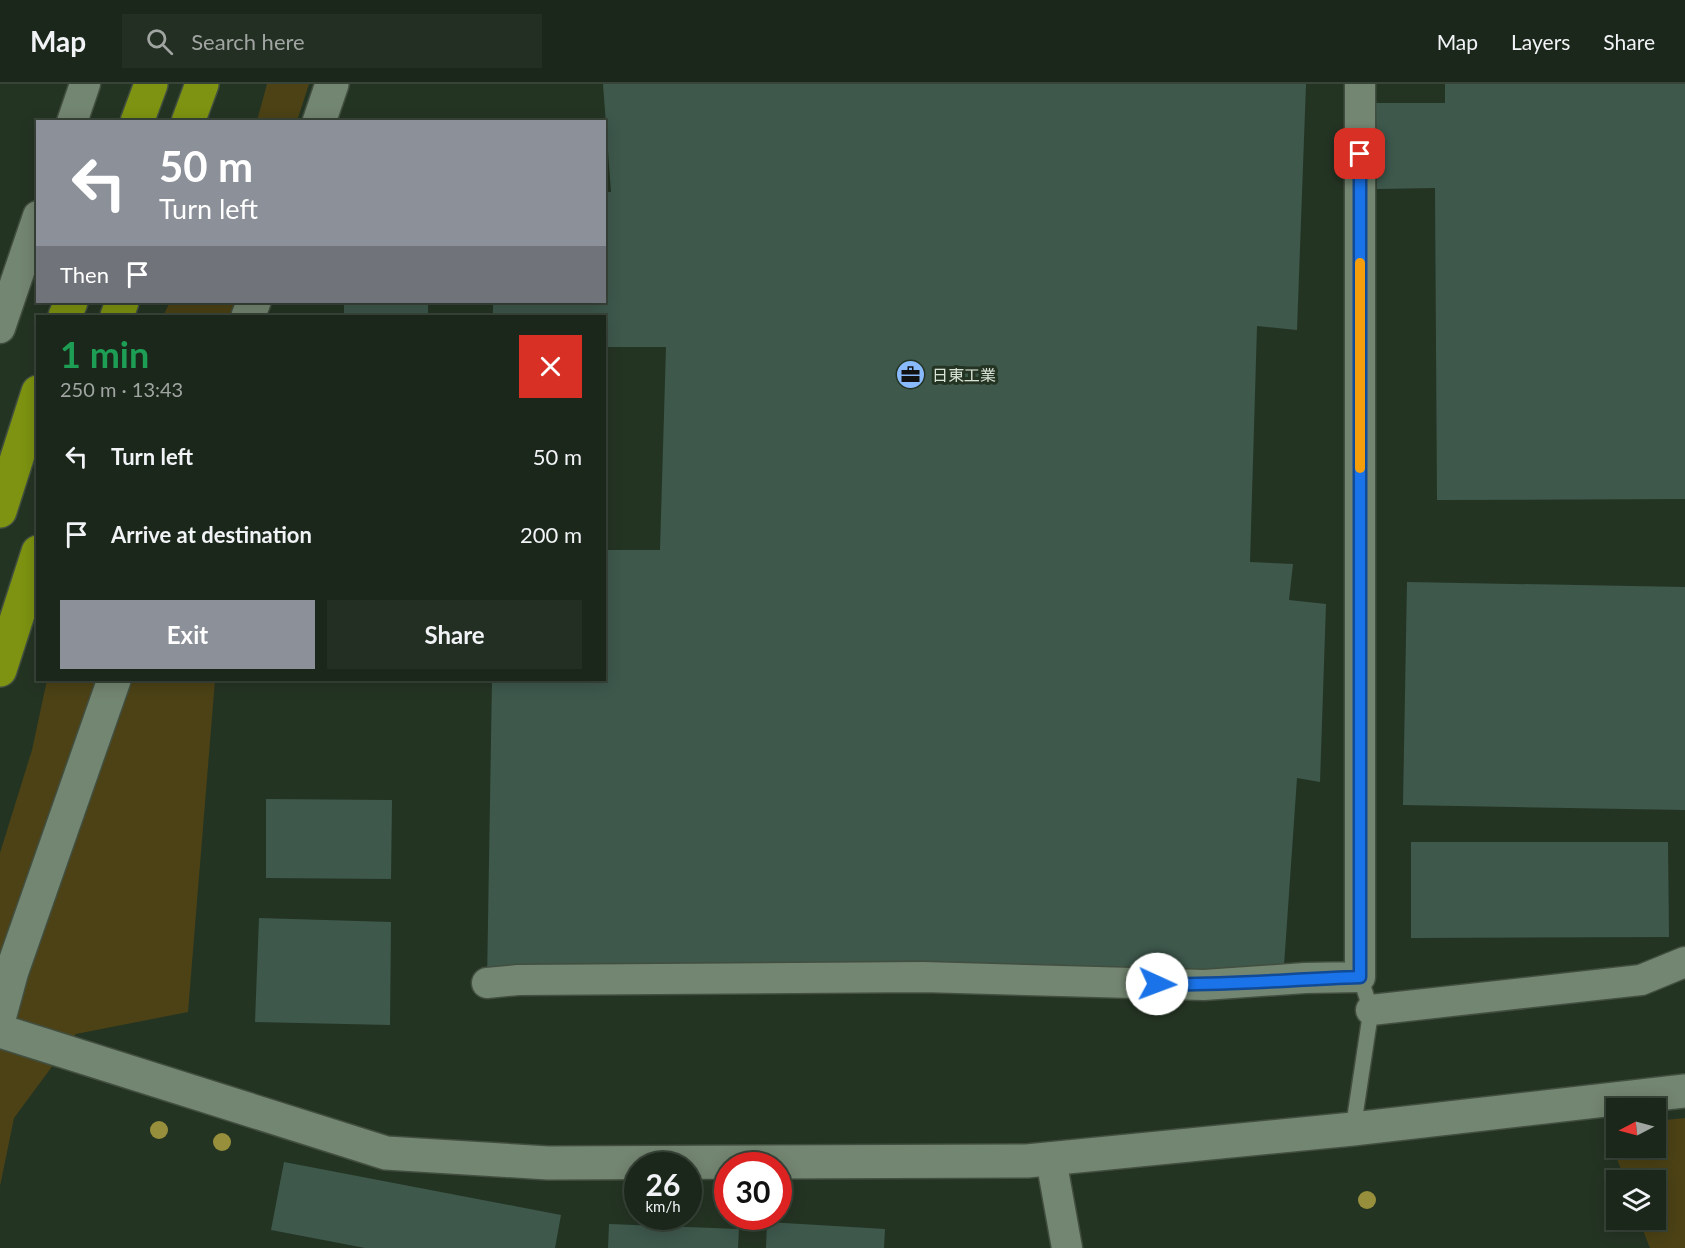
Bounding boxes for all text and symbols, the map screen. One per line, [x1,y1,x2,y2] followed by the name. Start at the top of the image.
[122,14,542,68] search box
[30,24,86,58] text: Map
[143,25,176,58] icon: search
[191,28,305,55] text: Search here
[1437,29,1478,54] text: Map
[1511,29,1570,54] text: Layers
[1603,29,1655,54] text: Share
[1334,128,1385,179] pin
[1343,137,1376,170] icon: arrive
[159,141,253,191] text: 50 m
[60,144,138,222] icon: left
[159,192,258,225] text: Turn left
[121,258,154,291] icon: arrive
[60,261,109,288] text: Then
[60,332,149,376] text: 1 min
[519,335,582,398] button: close
[895,358,927,390] office icon: 日東工業
[932,365,996,384] place label: 日東工業
[60,377,183,401] text: 250 m · 13:43
[60,440,93,473] icon: left
[111,443,193,470] text: Turn left
[533,443,582,470] text: 50 m
[60,518,93,551] icon: arrive
[111,521,312,548] text: Arrive at destination
[520,521,582,548] text: 200 m
[60,600,315,669] button: Exit
[327,600,582,669] button: Share
[1125,952,1189,1016] position arrow
[1606,1098,1666,1158] north arrow
[1606,1098,1666,1230] map controls
[714,1152,792,1230] speed limit sign: 30
[646,1166,680,1202] text: 26
[1606,1170,1666,1230] button: layers
[645,1197,681,1215] text: km/h

